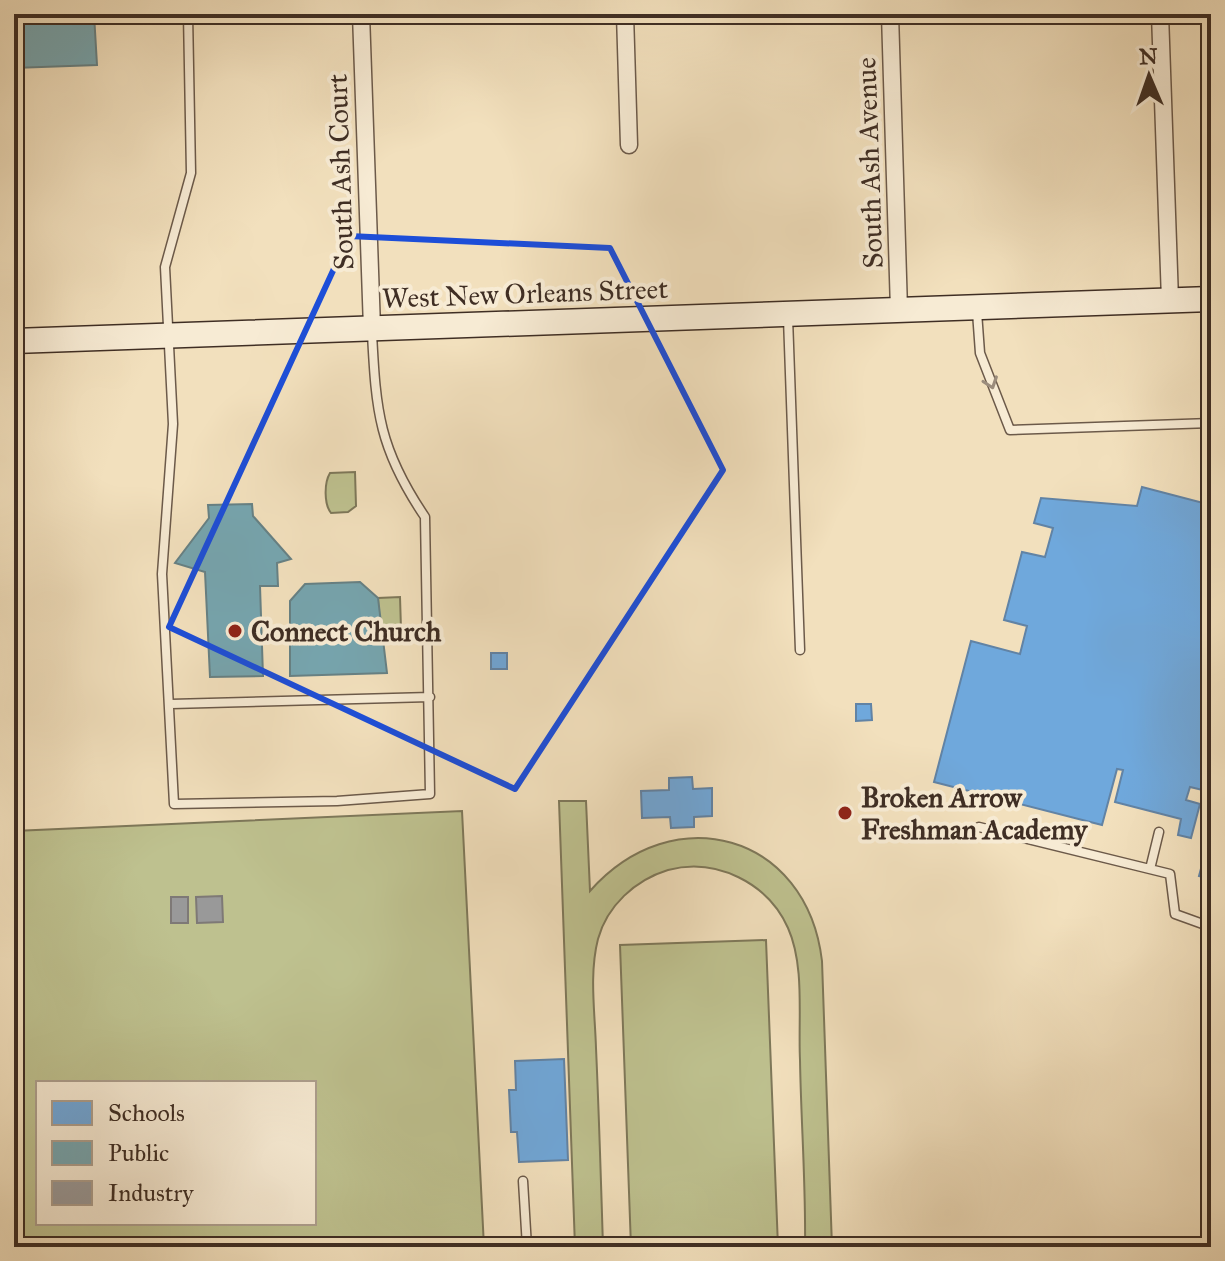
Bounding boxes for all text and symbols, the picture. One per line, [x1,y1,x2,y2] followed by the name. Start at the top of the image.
[1109,36,1189,116] north arrow
[1139,43,1158,70] text: N
[848,57,891,269] street label: South Ash Avenue
[320,73,361,271] street label: South Ash Court
[381,271,669,316] street label: West New Orleans Street
[981,375,997,389] one-way arrow
[251,614,442,649] place label: Connect Church
[226,622,244,640] marker: Connect Church
[861,780,1088,847] place label: Broken Arrow Freshman Academy
[836,804,854,822] marker: Broken Arrow Freshman Academy
[36,1081,316,1225] legend
[108,1098,185,1128] text: Schools
[108,1138,169,1168] text: Public
[108,1178,194,1208] text: Industry

